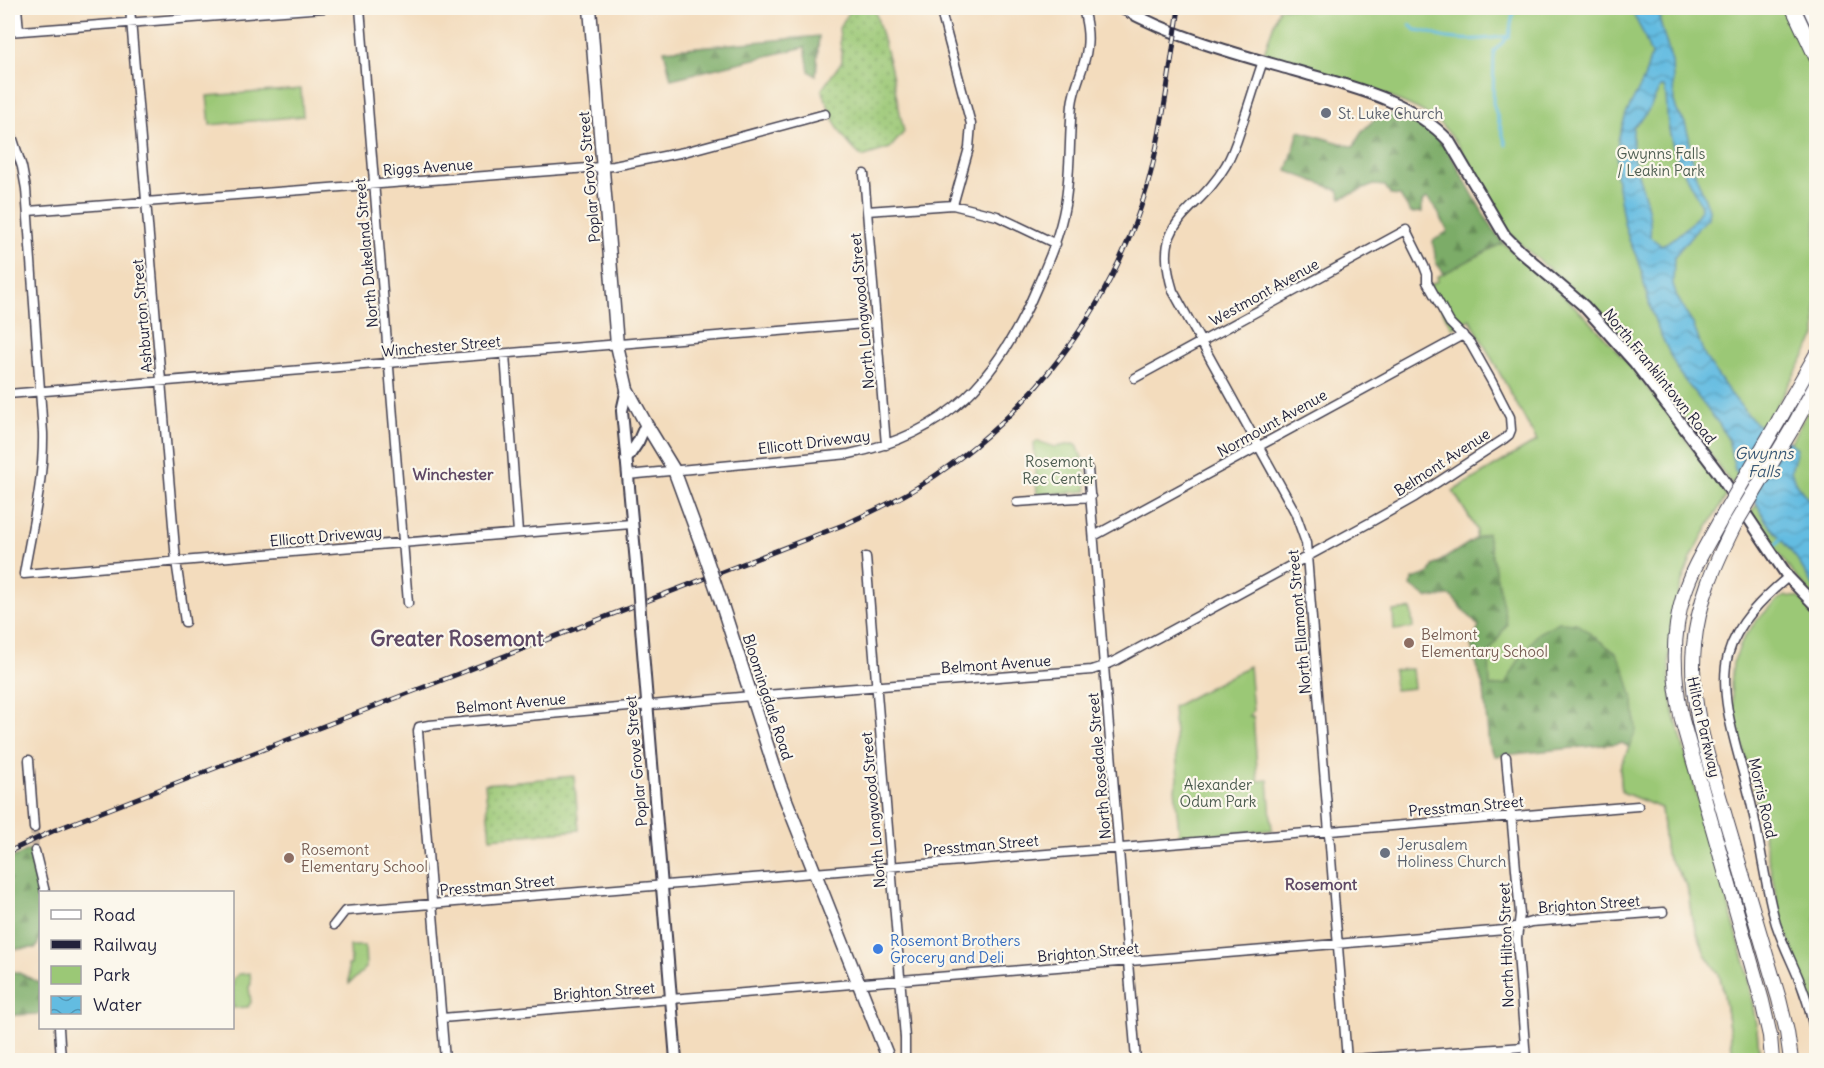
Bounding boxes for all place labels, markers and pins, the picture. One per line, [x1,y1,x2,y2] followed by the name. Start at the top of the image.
[1338,104,1444,123] place label: St. Luke Church
[1319,106,1333,120] marker: St. Luke Church
[1421,625,1548,661] place label: Belmont Elementary School
[1402,636,1416,650] marker: Belmont Elementary School
[1397,835,1507,871] place label: Jerusalem Holiness Church
[301,840,428,876] place label: Rosemont Elementary School
[1378,846,1392,860] marker: Jerusalem Holiness Church
[282,851,296,865] marker: Rosemont Elementary School
[890,931,1021,967] place label: Rosemont Brothers Grocery and Deli
[871,942,885,956] marker: Rosemont Brothers Grocery and Deli

